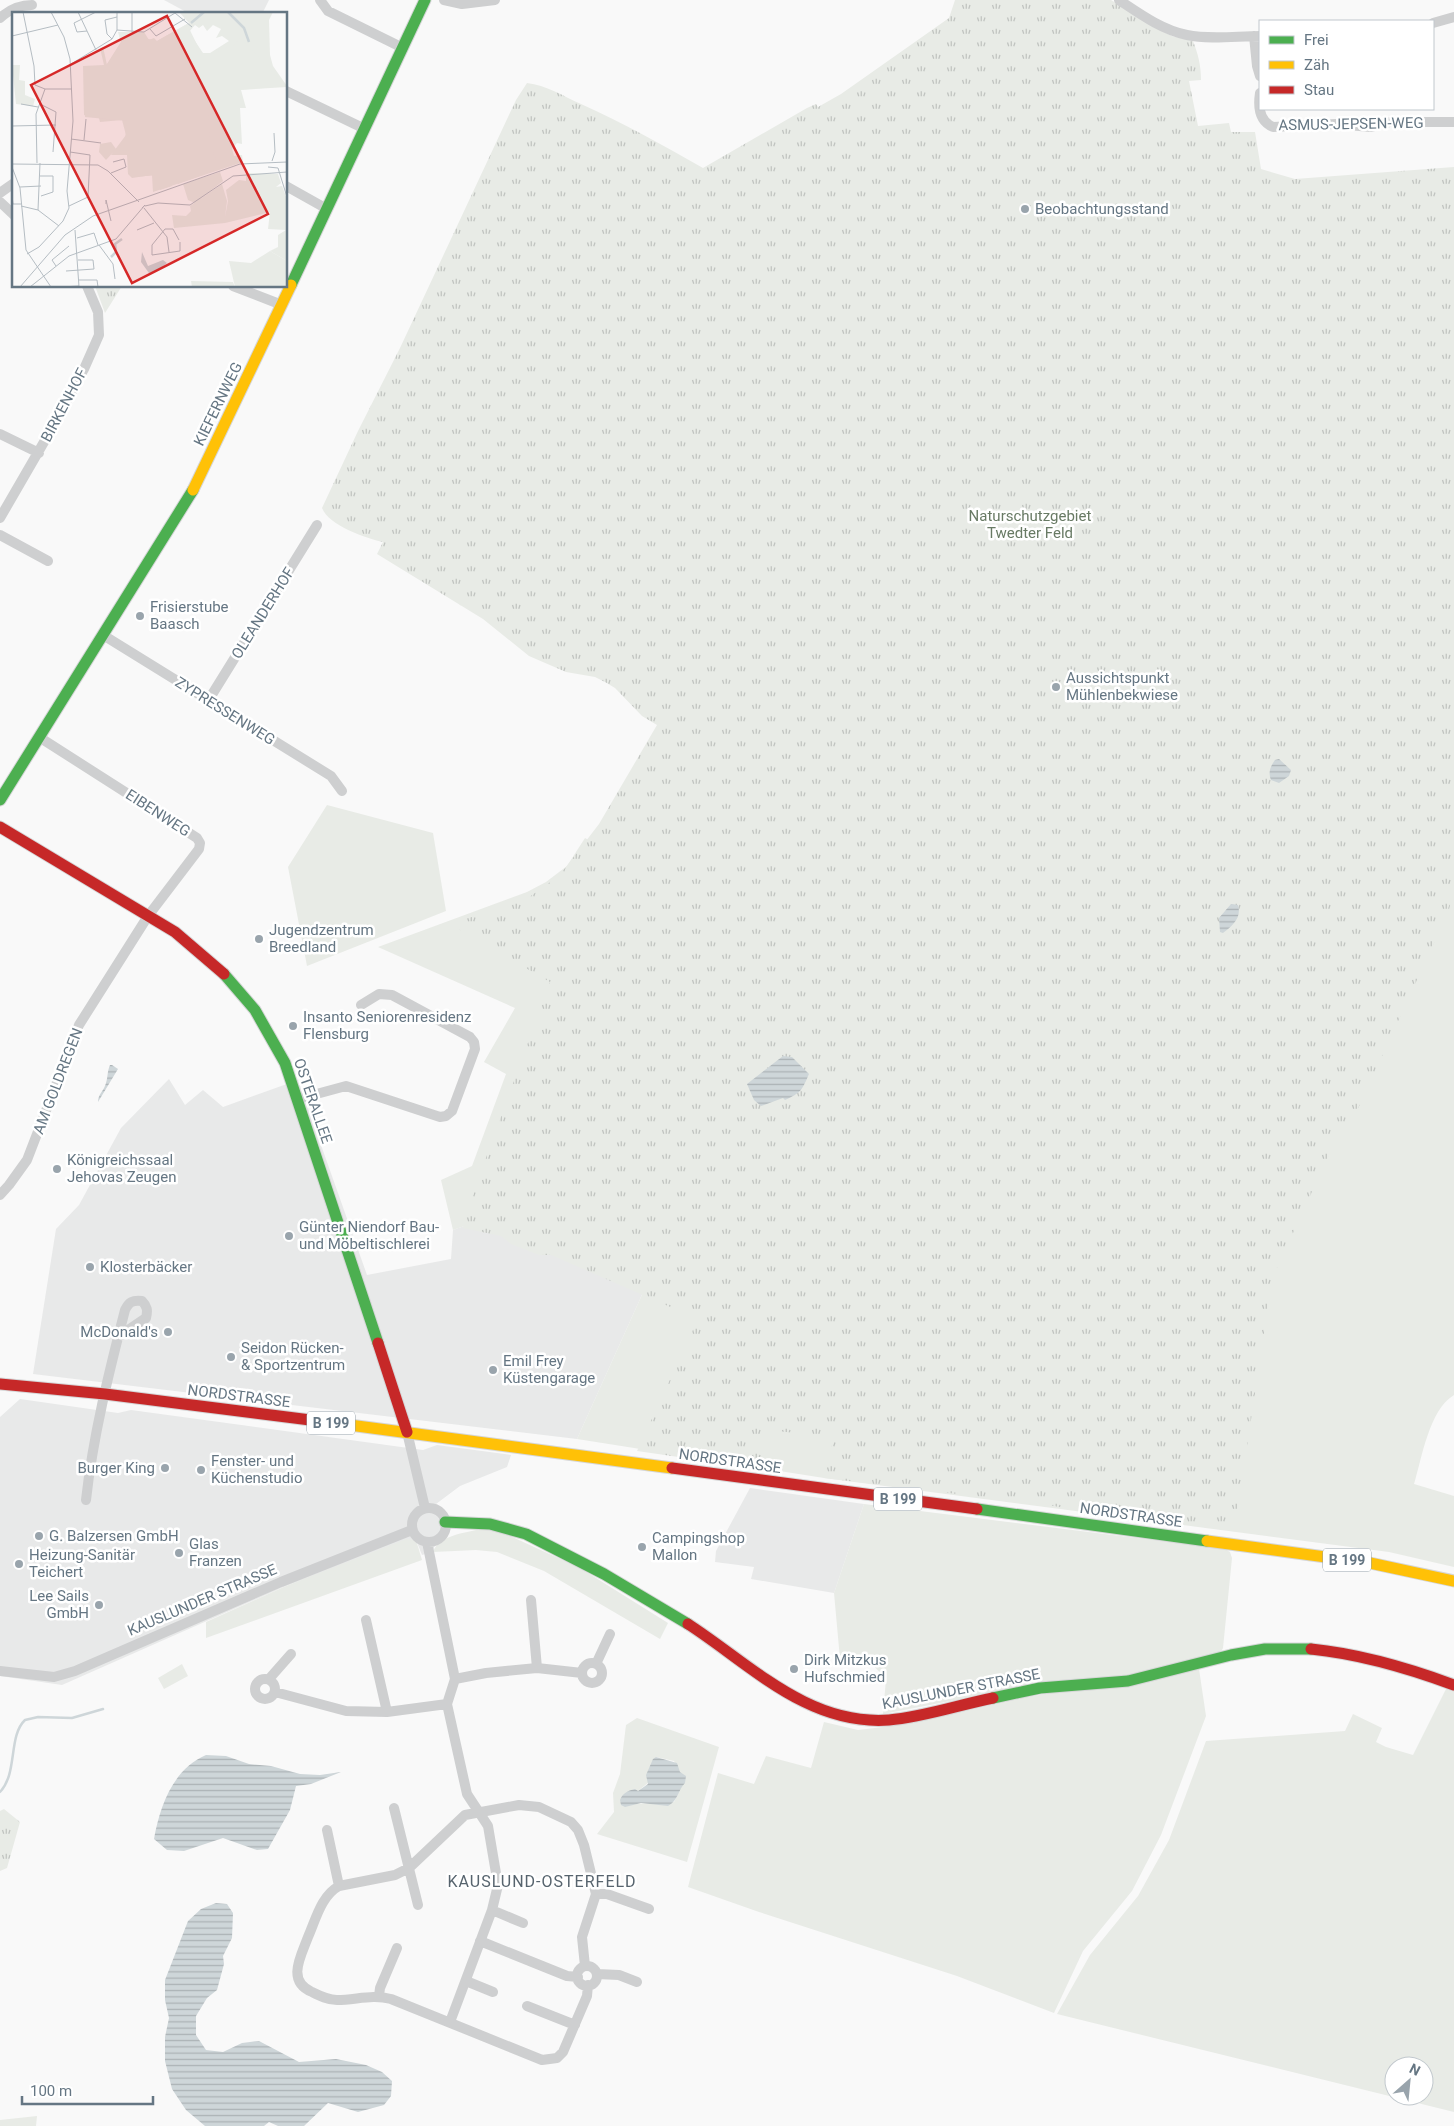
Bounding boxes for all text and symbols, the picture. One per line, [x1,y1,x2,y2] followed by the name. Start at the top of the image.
[12,12,288,288] inset map
[1259,20,1434,110] legend
[1304,31,1329,49] text: Frei
[1304,56,1329,74] text: Zäh
[1304,81,1334,99] text: Stau
[1278,114,1424,134] street label: ASMUS-JEPSEN-WEG
[1035,200,1169,218] place label: Beobachtungsstand
[1019,203,1031,215] marker: Beobachtungsstand
[190,359,246,449] street label: KIEFERNWEG
[37,365,91,445] street label: BIRKENHOF
[969,507,1091,542] park label: Naturschutzgebiet Twedter Feld
[228,564,298,662] street label: OLEANDERHOF
[150,598,229,633] place label: Frisierstube Baasch
[134,610,146,622] marker: Frisierstube Baasch
[1066,669,1178,704] place label: Aussichtspunkt Mühlenbekwiese
[172,673,278,749] street label: ZYPRESSENWEG
[1050,681,1062,693] marker: Aussichtspunkt Mühlenbekwiese
[122,786,194,840] street label: EIBENWEG
[269,921,374,956] place label: Jugendzentrum Breedland
[253,933,265,945] marker: Jugendzentrum Breedland
[303,1008,472,1043] place label: Insanto Seniorenresidenz Flensburg
[287,1020,299,1032] marker: Insanto Seniorenresidenz Flensburg
[29,1025,87,1137] street label: AM GOLDREGEN
[290,1056,336,1146] street label: OSTERALLEE
[67,1151,176,1186] place label: Königreichssaal Jehovas Zeugen
[51,1163,63,1175] marker: Königreichssaal Jehovas Zeugen
[299,1218,439,1253] place label: Günter Niendorf Bau- und Möbeltischlerei
[283,1230,295,1242] marker: Günter Niendorf Bau- und Möbeltischlerei
[100,1258,192,1276] place label: Klosterbäcker
[84,1261,96,1273] marker: Klosterbäcker
[80,1323,158,1341] place label: McDonald's
[162,1326,174,1338] marker: McDonald's
[241,1339,345,1374] place label: Seidon Rücken- & Sportzentrum
[225,1351,237,1363] marker: Seidon Rücken- & Sportzentrum
[503,1352,595,1387] place label: Emil Frey Küstengarage
[487,1364,499,1376] marker: Emil Frey Küstengarage
[187,1381,292,1411] street label: NORDSTRASSE
[307,1412,355,1435] road number: B 199
[678,1445,783,1477] street label: NORDSTRASSE
[211,1452,302,1487] place label: Fenster- und Küchenstudio
[77,1459,155,1477] place label: Burger King
[159,1462,171,1474] marker: Burger King
[195,1464,207,1476] marker: Fenster- und Küchenstudio
[874,1488,922,1510] road number: B 199
[1079,1499,1184,1531] street label: NORDSTRASSE
[49,1527,179,1545] place label: G. Balzersen GmbH
[652,1529,745,1564] place label: Campingshop Mallon
[33,1530,45,1542] marker: G. Balzersen GmbH
[189,1535,242,1570] place label: Glas Franzen
[636,1541,648,1553] marker: Campingshop Mallon
[29,1546,135,1581] place label: Heizung-Sanitär Teichert
[173,1547,185,1559] marker: Glas Franzen
[1323,1548,1371,1572] road number: B 199
[13,1558,25,1570] marker: Heizung-Sanitär Teichert
[125,1560,280,1640] street label: KAUSLUNDER STRASSE
[29,1587,89,1622] place label: Lee Sails GmbH
[93,1599,105,1611] marker: Lee Sails GmbH
[804,1651,887,1686] place label: Dirk Mitzkus Hufschmied
[788,1663,800,1675] marker: Dirk Mitzkus Hufschmied
[881,1665,1042,1713] street label: KAUSLUNDER STRASSE
[447,1872,637,1891] district label: KAUSLUND-OSTERFELD
[1384,2056,1434,2106] north arrow
[1407,2060,1423,2079] text: N
[22,2074,154,2106] scale bar
[30,2082,72,2100] text: 100 m

